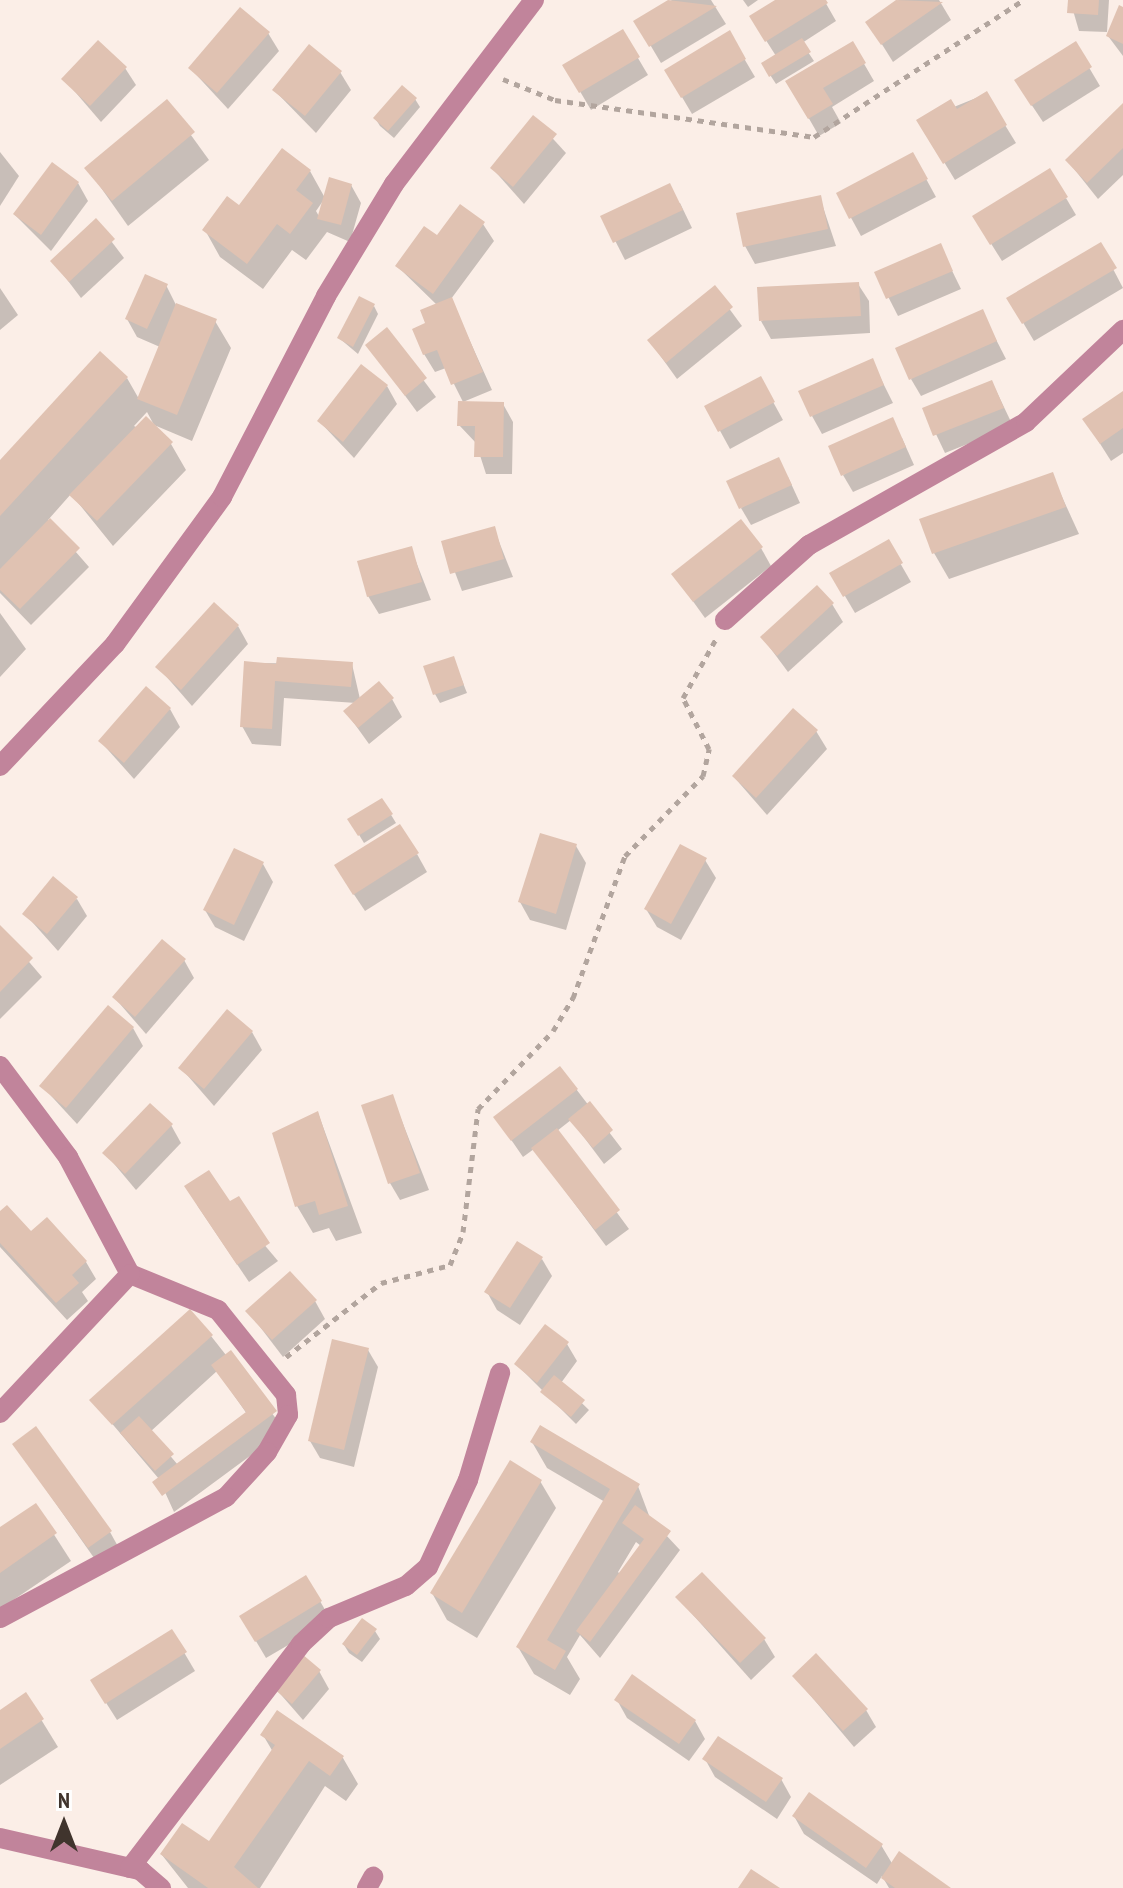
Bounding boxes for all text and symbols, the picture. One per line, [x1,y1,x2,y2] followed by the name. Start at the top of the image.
[24,1784,104,1864] north arrow
[58,1786,70,1814] text: N

